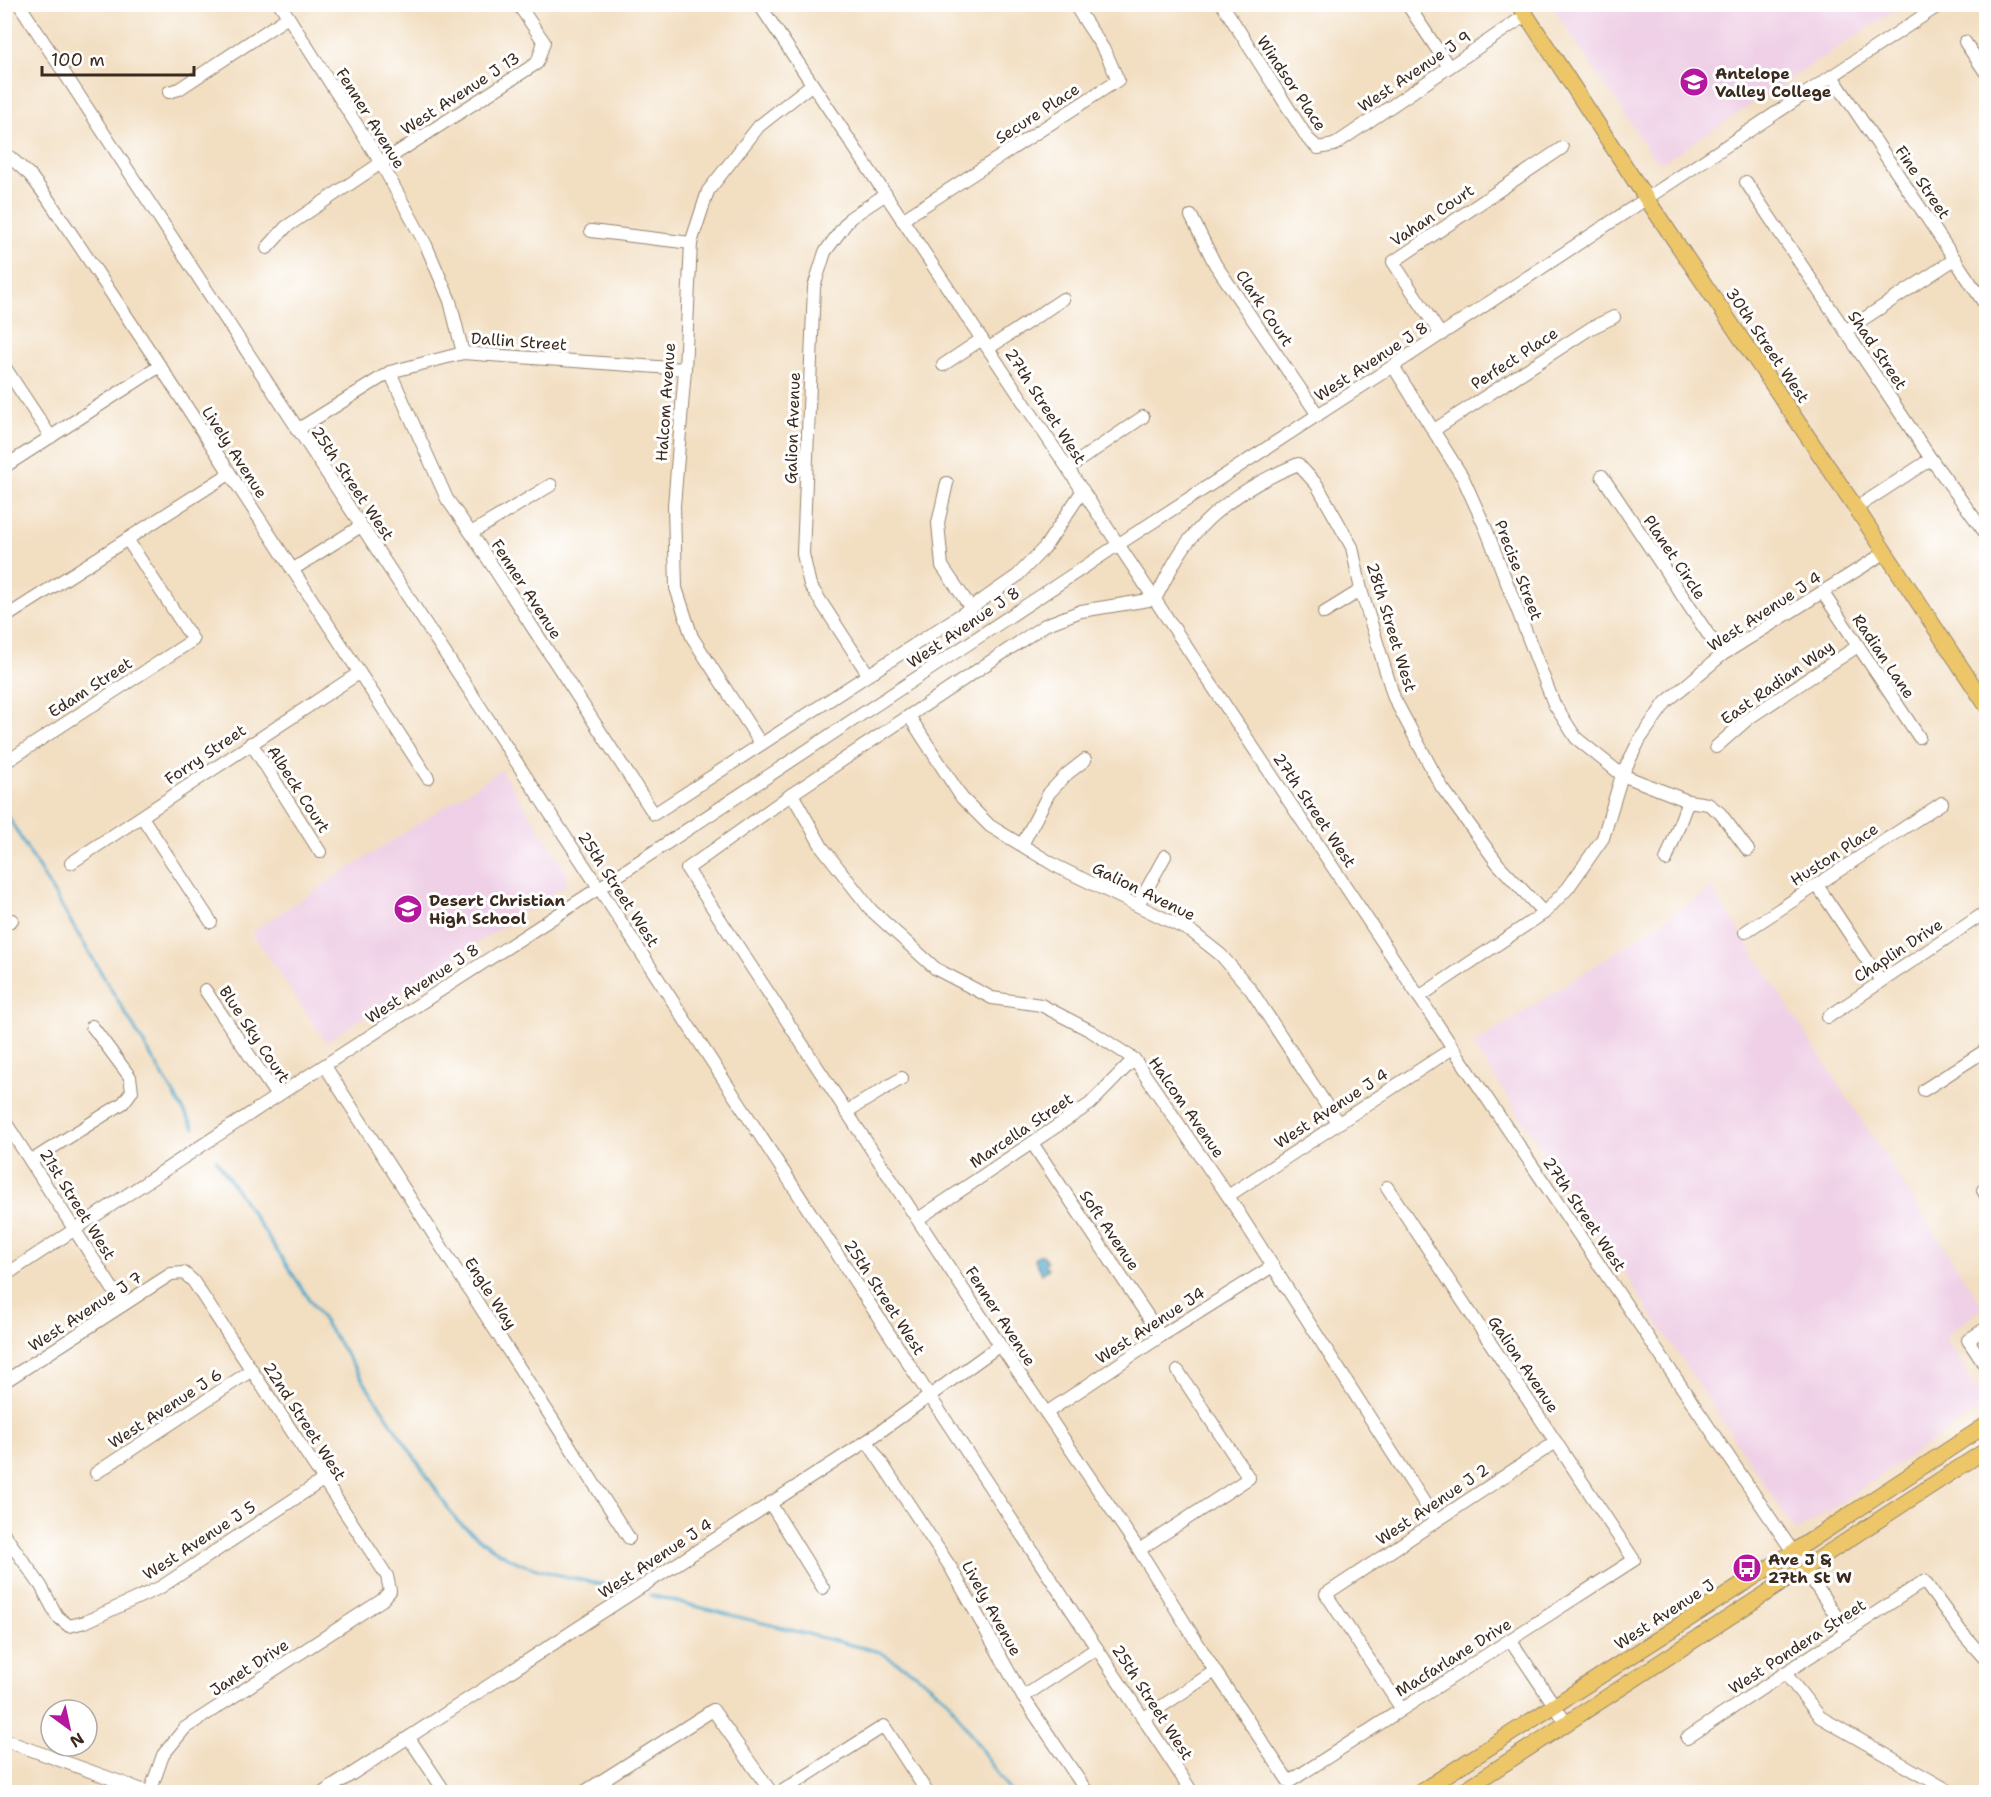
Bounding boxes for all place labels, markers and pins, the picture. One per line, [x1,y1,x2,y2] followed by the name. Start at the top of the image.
[1715,63,1832,102] place label: Antelope Valley College
[1678,66,1710,98] school or university icon: Antelope Valley College
[429,890,565,929] place label: Desert Christian High School
[392,893,424,925] school or university icon: Desert Christian High School
[1768,1549,1852,1588] place label: Ave J & 27th St W
[1731,1552,1763,1584] bus stop icon: Ave J & 27th St W

